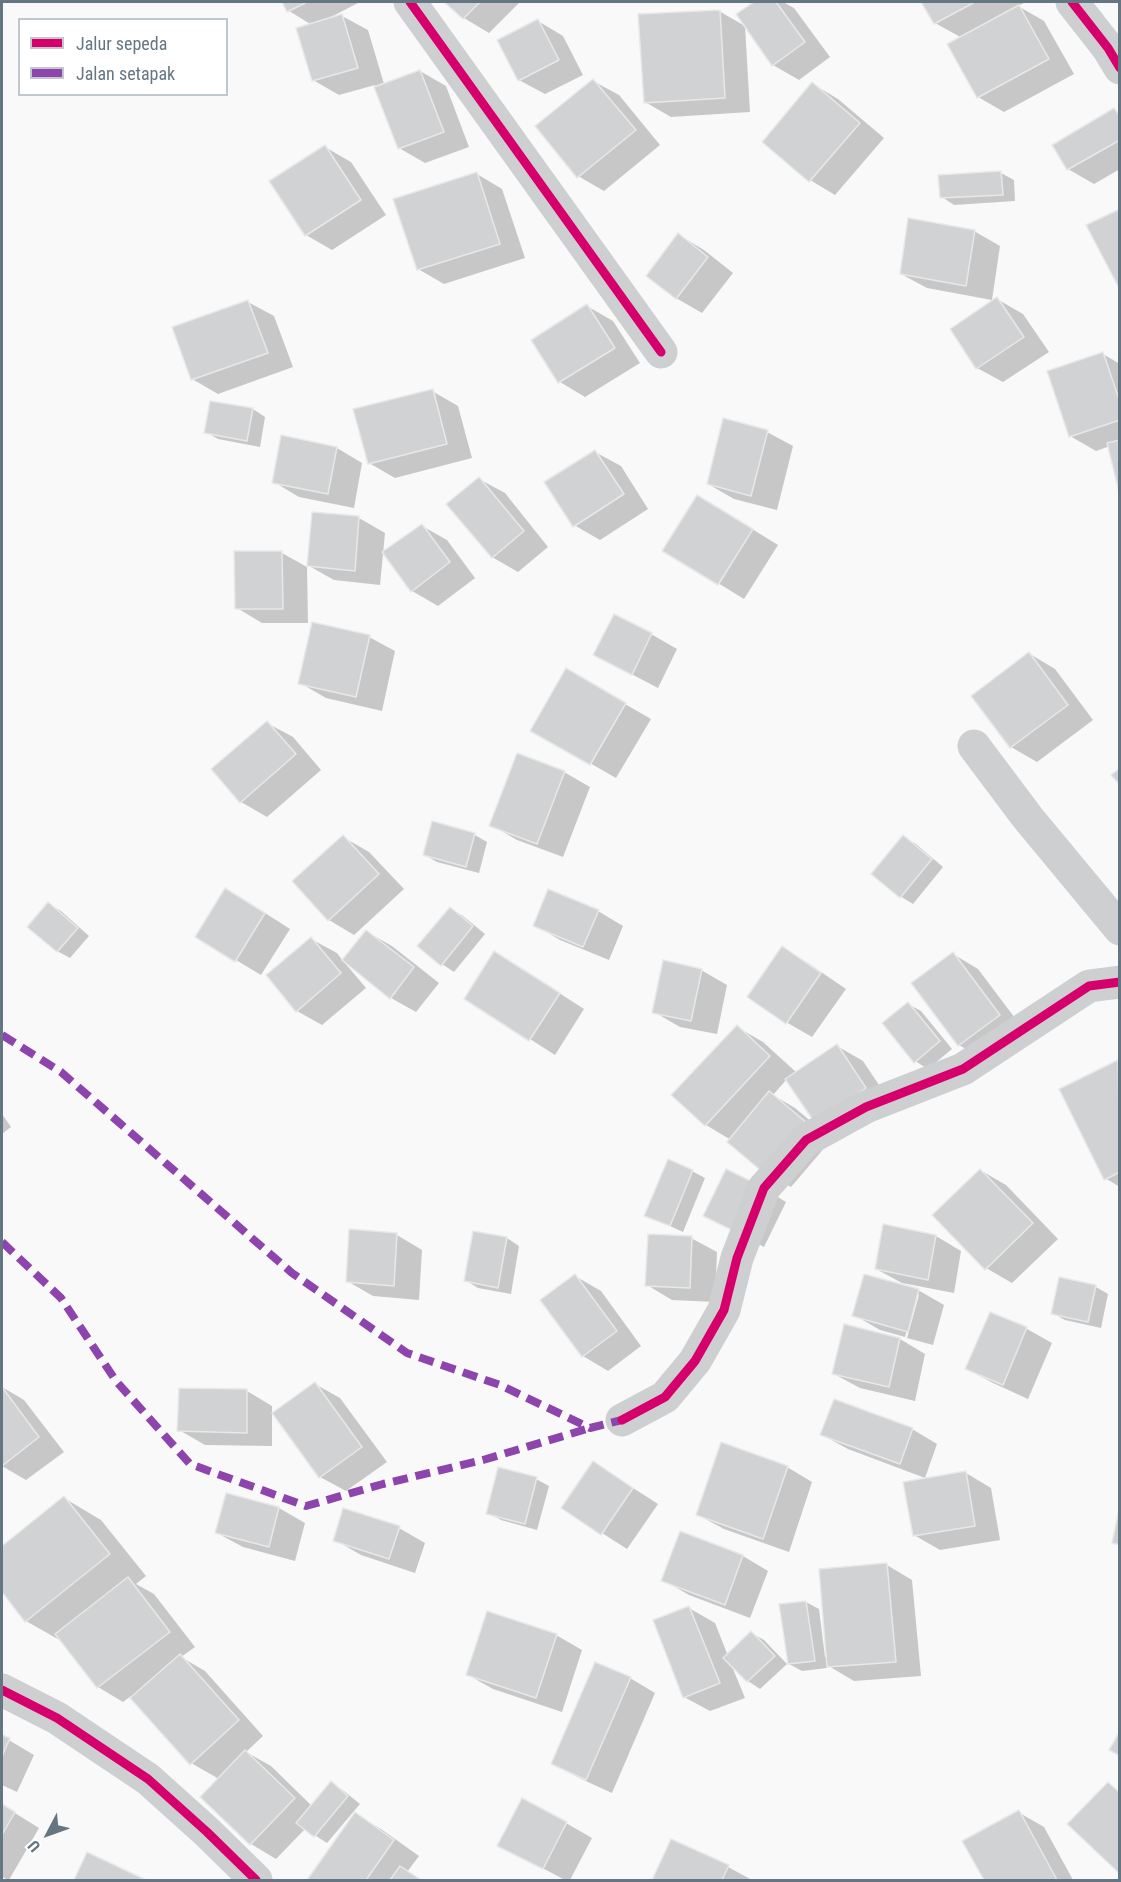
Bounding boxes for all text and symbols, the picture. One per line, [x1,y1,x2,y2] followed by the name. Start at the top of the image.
[18,18,228,96] legend
[76,33,167,54] text: Jalur sepeda
[76,63,175,84] text: Jalan setapak
[18,1804,78,1864] north arrow
[24,1836,44,1856] text: U

